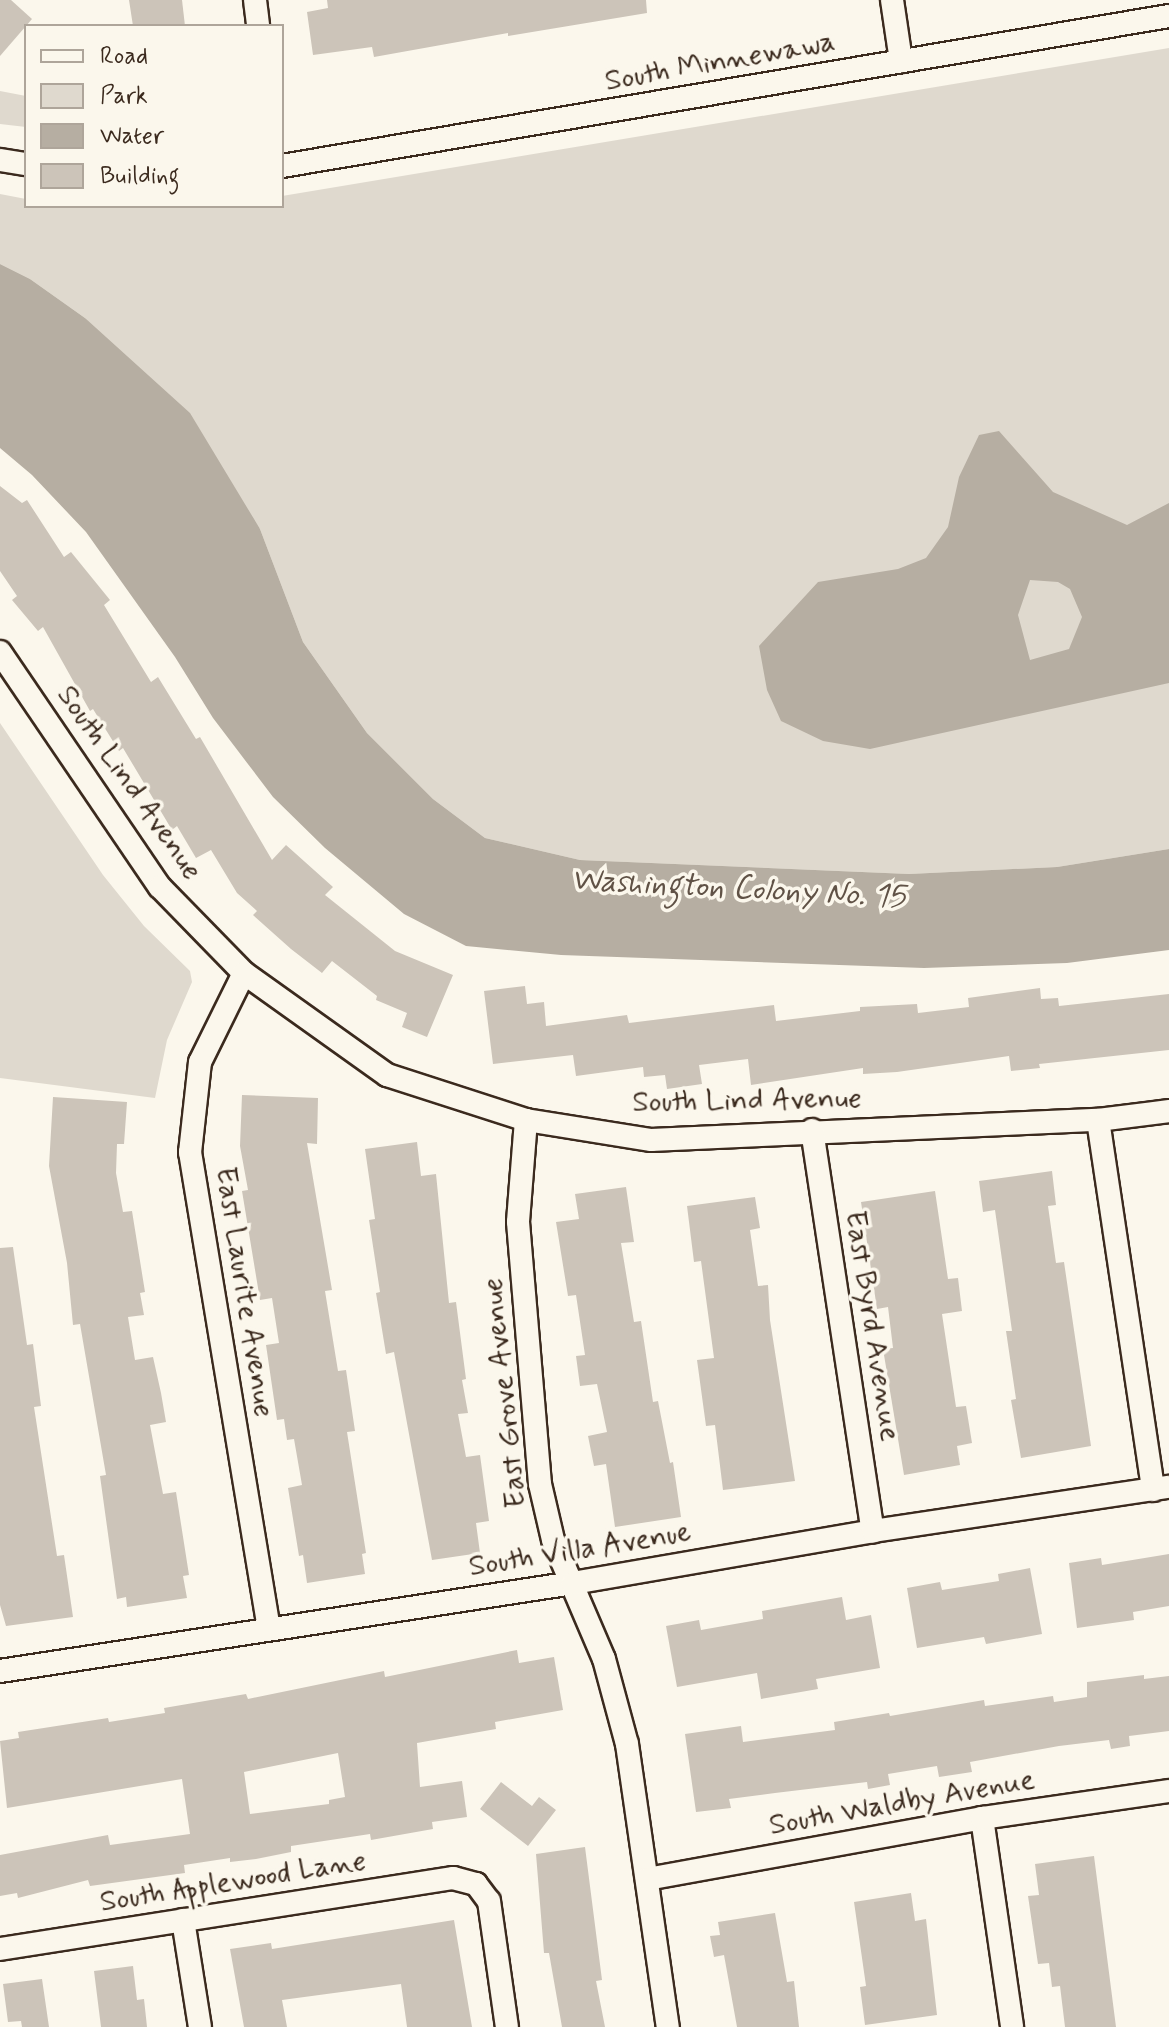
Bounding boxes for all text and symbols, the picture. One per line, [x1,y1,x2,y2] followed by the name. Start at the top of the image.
[24,24,284,208] legend
[602,24,838,100] street label: South Minnewawa
[100,41,148,72] text: Road
[100,81,148,112] text: Park
[100,121,164,152] text: Water
[100,161,180,192] text: Building
[47,677,211,889] street label: South Lind Avenue
[563,861,913,917] water label: Washington Colony No. 15
[630,1081,864,1121] street label: South Lind Avenue
[206,1162,282,1422] street label: East Laurite Avenue
[837,1212,907,1440] street label: East Byrd Avenue
[475,1274,535,1512] street label: East Grove Avenue
[464,1514,696,1586] street label: South Villa Avenue
[765,1762,1039,1844] street label: South Waldby Avenue
[99,1843,367,1921] street label: South Applewood Lane

